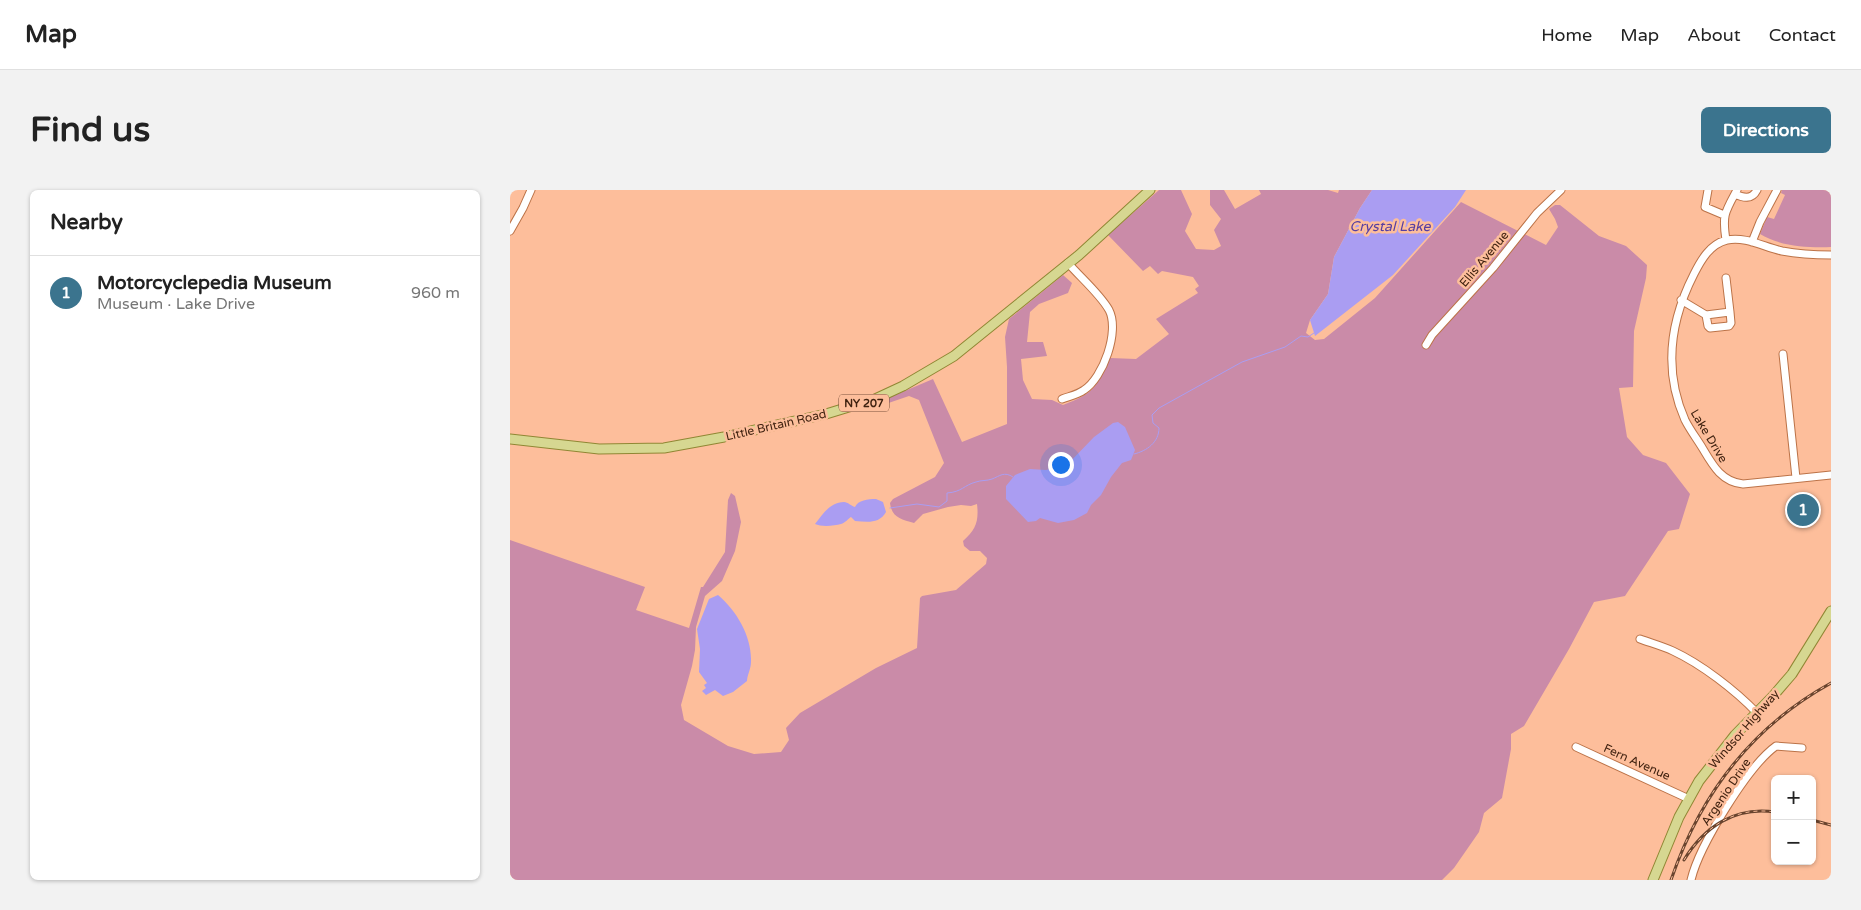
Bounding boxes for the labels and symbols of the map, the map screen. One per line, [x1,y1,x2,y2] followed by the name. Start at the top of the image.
[1350,218,1432,235] water label: Crystal Lake
[1457,228,1511,290] street label: Ellis Avenue
[839,394,889,412] road number: NY 207
[724,407,828,443] street label: Little Britain Road
[1688,407,1730,465] street label: Lake Drive
[1048,452,1074,478] your location
[1787,491,1819,529] pin: 1
[1706,686,1782,771] street label: Windsor Highway
[1601,741,1673,783] street label: Fern Avenue
[1698,756,1754,828] street label: Argenio Drive

